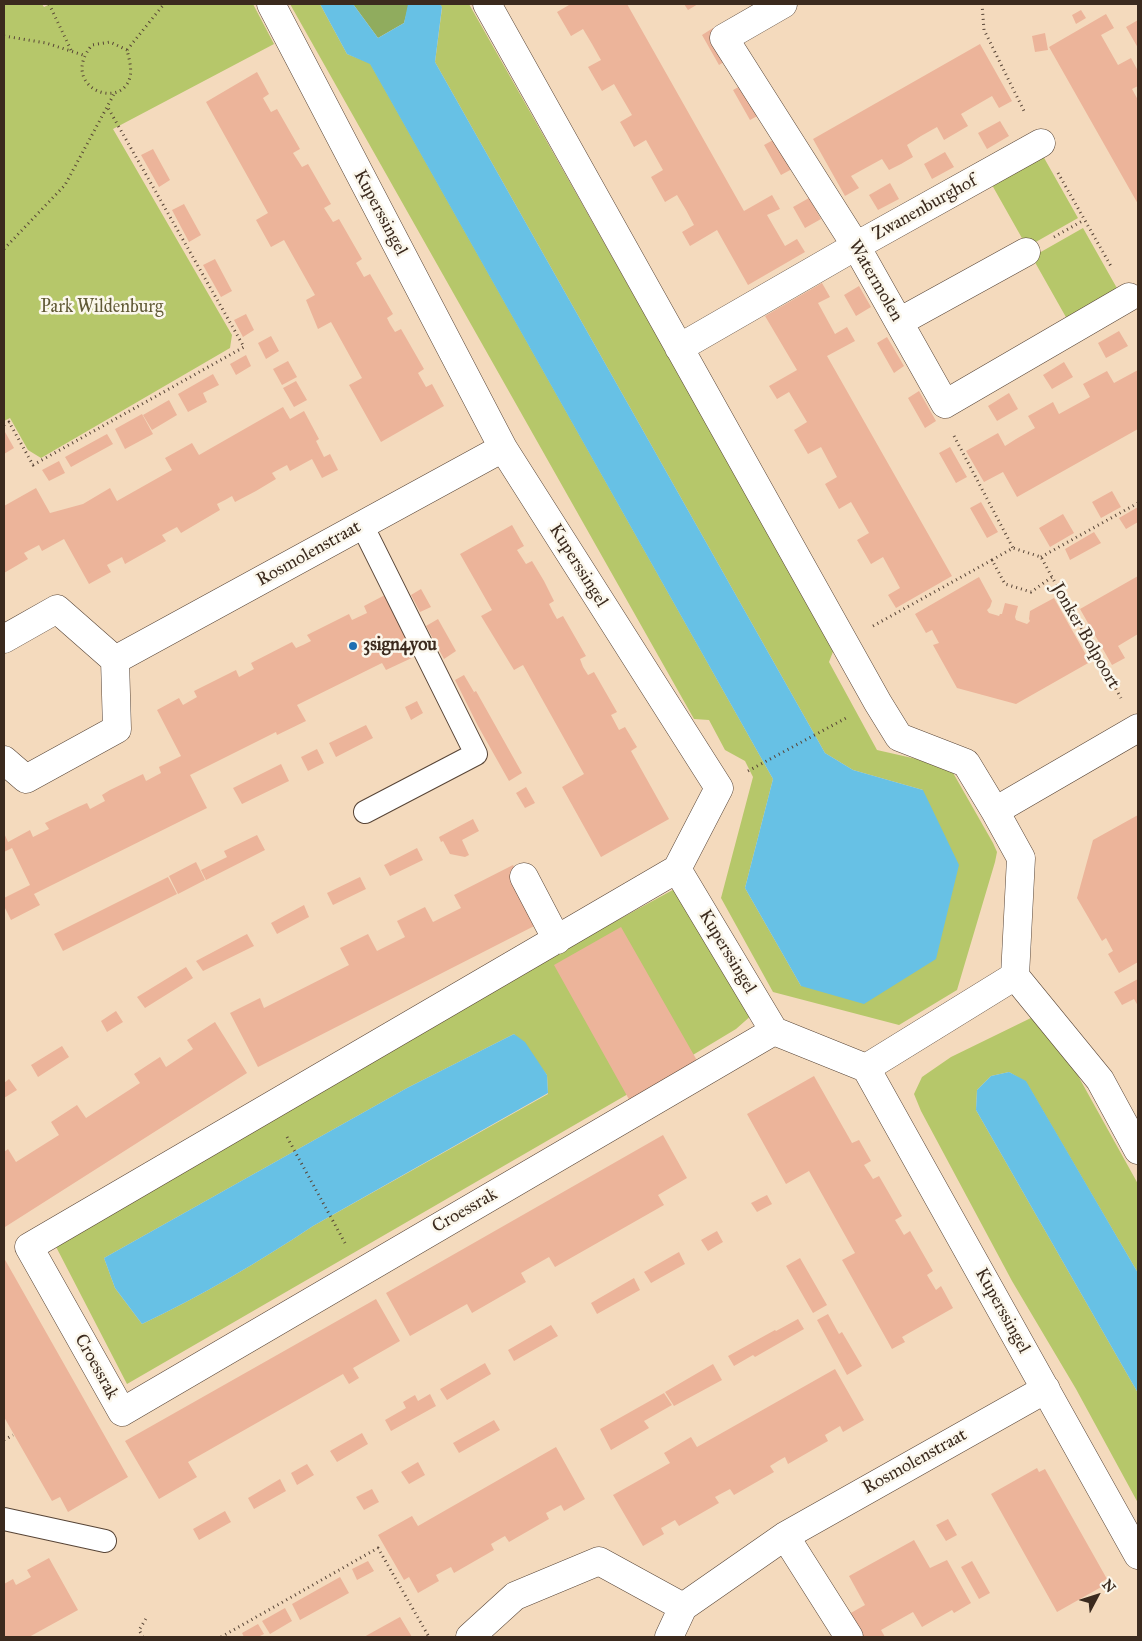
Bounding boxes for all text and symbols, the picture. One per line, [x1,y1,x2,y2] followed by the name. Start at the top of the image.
[348,166,412,260] street label: Kuperssingel
[869,170,981,246] street label: Zwanenburghof
[843,236,907,326] street label: Watermolen
[41,297,163,319] park label: Park Wildenburg
[253,516,365,592] street label: Rosmolenstraat
[544,520,612,612] street label: Kuperssingel
[1046,579,1124,693] street label: Jonker Bolpoort
[363,635,437,657] place label: 3sign4you
[347,640,359,652] marker: 3sign4you
[694,906,760,998] street label: Kuperssingel
[429,1184,501,1238] street label: Croessrak
[970,1265,1034,1357] street label: Kuperssingel
[69,1331,123,1403] street label: Croessrak
[859,1424,971,1500] street label: Rosmolenstraat
[1072,1571,1122,1621] north arrow
[1099,1576,1119,1596] text: N

